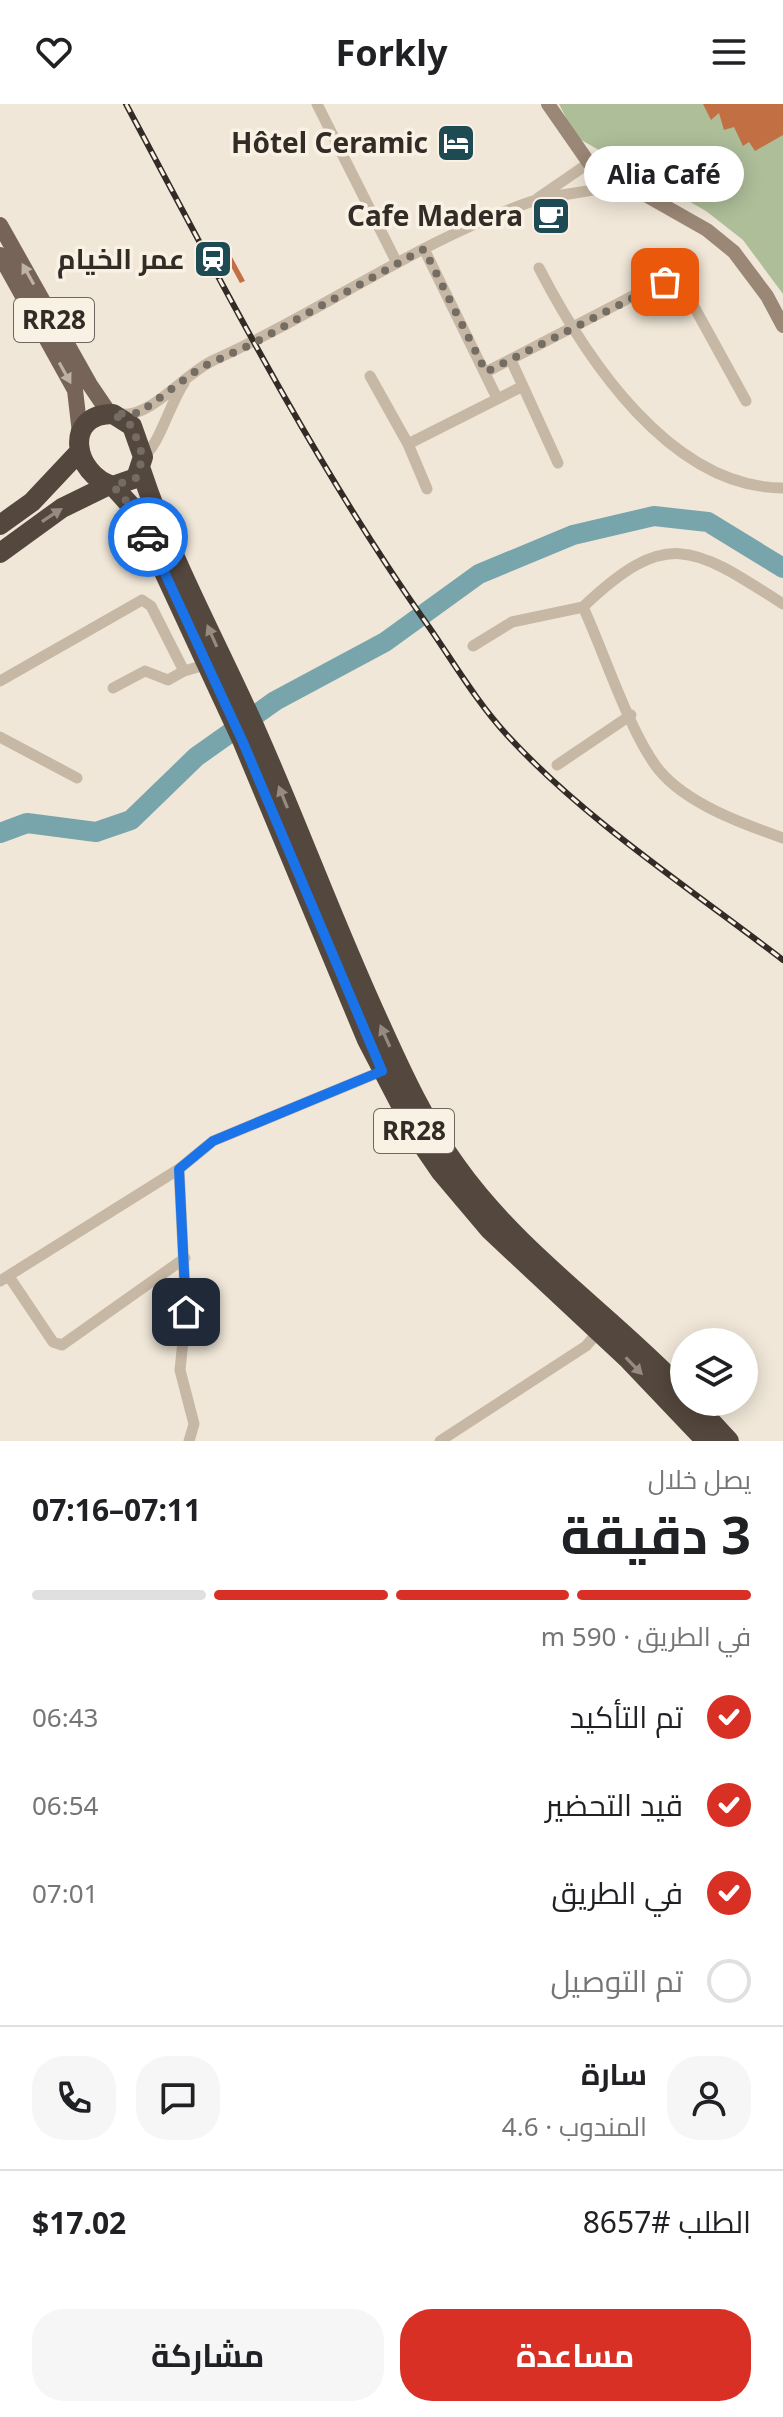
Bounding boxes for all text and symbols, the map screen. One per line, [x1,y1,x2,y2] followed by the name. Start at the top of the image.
[336,28,447,77] text: Forkly
[32,30,76,74] icon: heart
[707,30,751,74] icon: menu
[435,122,477,164] hotel icon: Hôtel Ceramic
[231,123,428,161] place label: Hôtel Ceramic
[585,146,745,202] callout: Alia Café
[607,156,721,192] text: Alia Café
[530,195,572,237] cafe icon: Cafe Madera
[347,196,523,234] place label: Cafe Madera
[192,238,234,280] station icon: عمر الخيام
[57,239,185,279] place label: عمر الخيام
[631,248,699,316] pin
[643,260,687,304] icon: bag
[21,262,35,285] one-way arrow
[14,298,94,342] road number: RR28
[58,361,72,384] one-way arrow
[108,497,188,577] courier
[42,507,63,522] one-way arrow
[126,515,170,559] icon: car
[205,624,219,647] one-way arrow
[277,785,290,809] one-way arrow
[379,1024,392,1048] one-way arrow
[374,1109,454,1153] road number: RR28
[152,1278,220,1346] pin
[164,1290,208,1334] icon: home
[670,1328,758,1416] map controls
[670,1328,758,1416] button: layers
[624,1356,643,1375] one-way arrow
[648,1461,751,1497] text: يصل خلال
[32,1489,201,1530] text: 07:11–07:16
[561,1498,751,1569] text: 3 دقيقة
[541,1618,751,1654] text: في الطريق · 590 m
[707,1695,751,1739] icon: check
[570,1696,683,1737] text: تم التأكيد
[32,1699,98,1735] text: 06:43
[707,1783,751,1827] icon: check
[545,1784,683,1825] text: قيد التحضير
[32,1787,98,1823] text: 06:54
[707,1871,751,1915] icon: check
[551,1872,683,1913] text: في الطريق
[32,1875,98,1911] text: 07:01
[551,1960,683,2001] text: تم التوصيل
[581,2053,647,2094] text: سارة
[32,2056,116,2140] button: phone
[136,2056,220,2140] button: chat
[667,2056,751,2140] button: person
[502,2108,647,2144] text: المندوب · 4.6
[583,2201,751,2242] text: الطلب #8657
[32,2202,126,2243] text: $17.02
[32,2309,384,2401] button: مشاركة
[400,2309,751,2401] button: مساعدة

